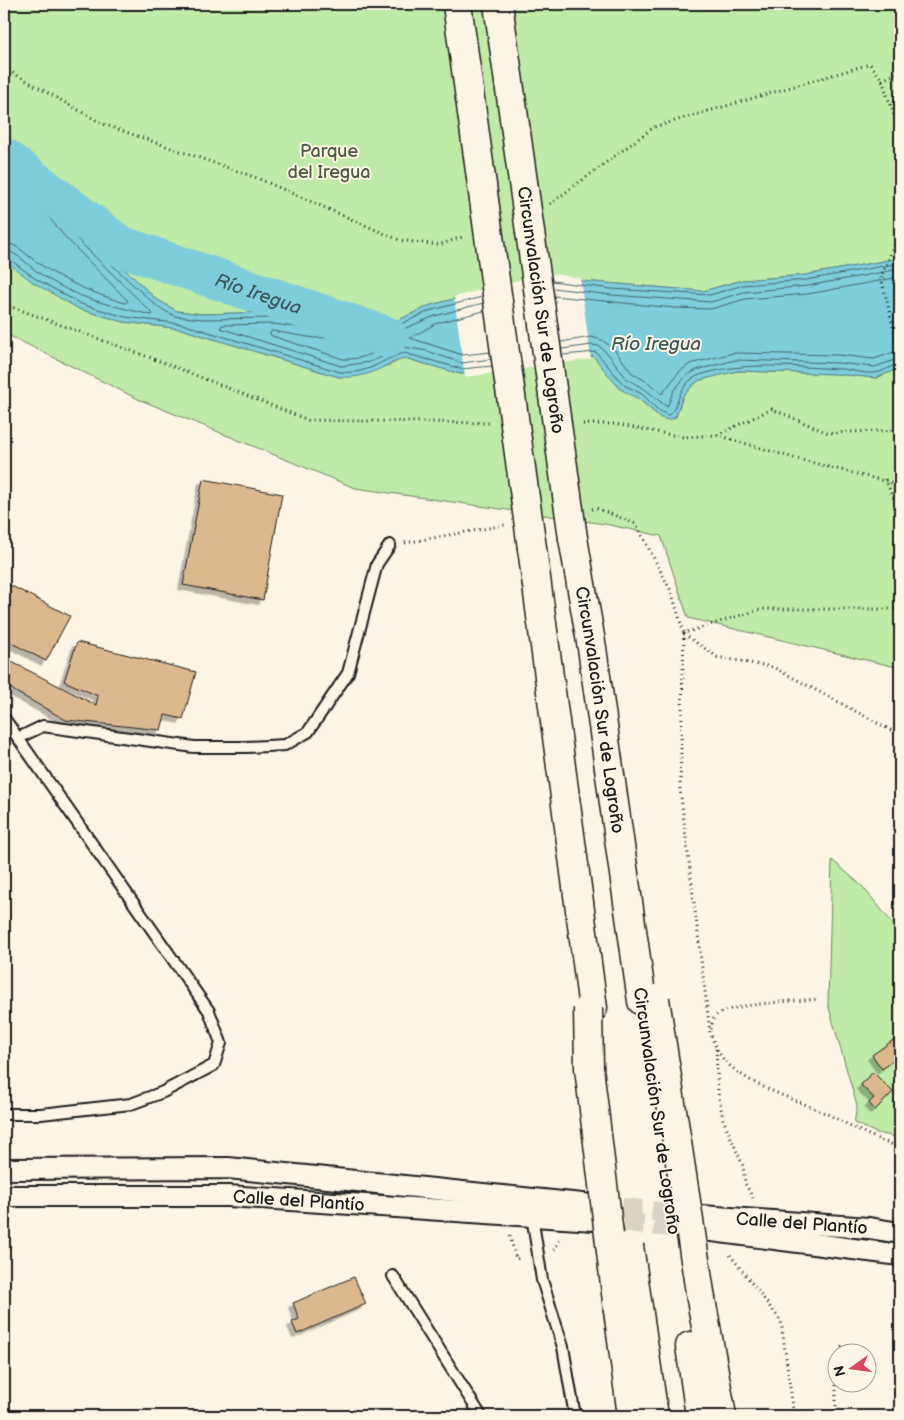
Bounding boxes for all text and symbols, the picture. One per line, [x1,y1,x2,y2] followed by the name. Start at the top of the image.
[288,141,370,183] park label: Parque del Iregua
[513,185,568,435] street label: Circunvalación Sur de Logroño
[212,269,304,320] water label: Río Iregua
[611,333,701,356] water label: Río Iregua
[571,585,628,835] street label: Circunvalación Sur de Logroño
[629,986,684,1236] street label: Circunvalación Sur de Logroño
[232,1186,365,1216] street label: Calle del Plantío
[735,1208,868,1239] street label: Calle del Plantío
[826,1342,876,1392] north arrow
[830,1364,849,1378] text: N

